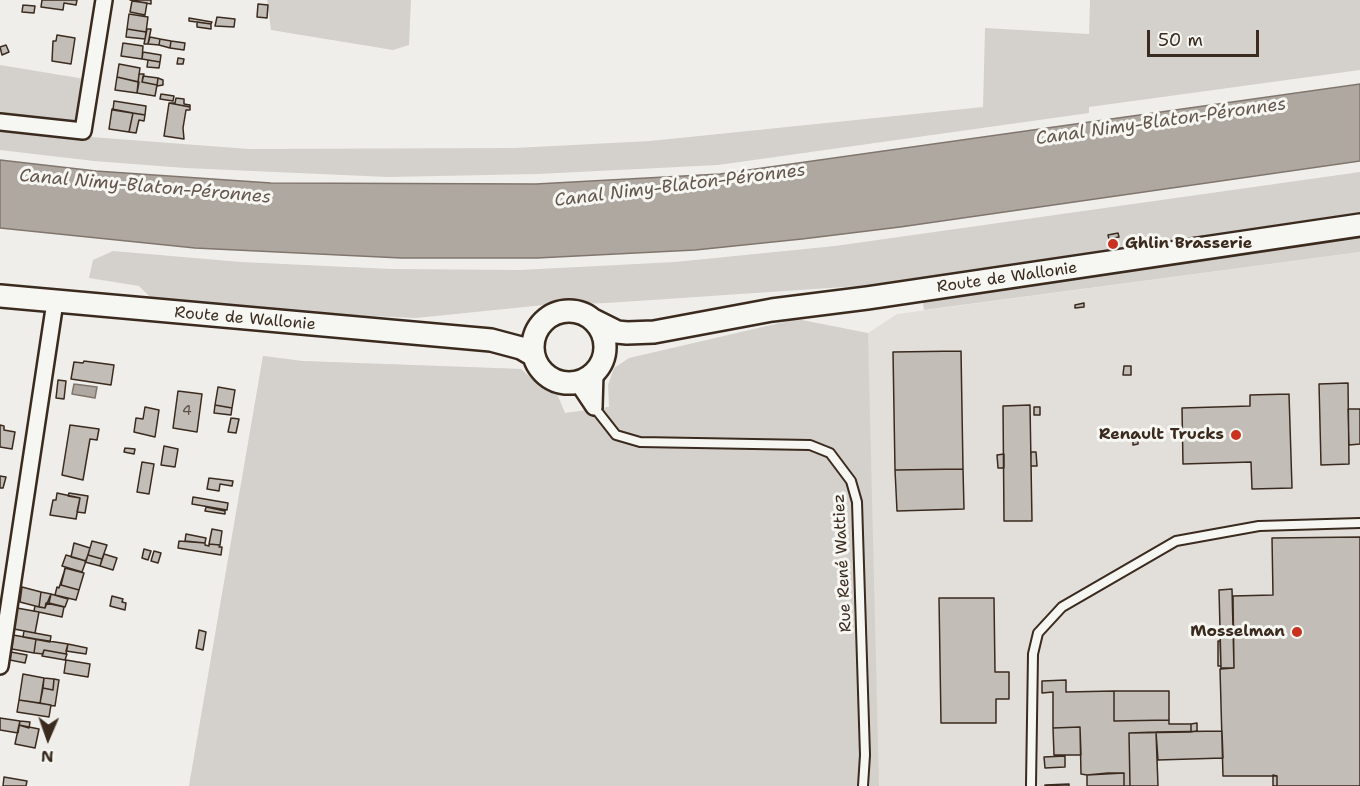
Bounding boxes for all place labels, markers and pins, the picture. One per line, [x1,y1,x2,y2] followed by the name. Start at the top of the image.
[1125,234,1252,254] place label: Ghlin Brasserie
[1106,237,1120,251] marker: Ghlin Brasserie
[1099,425,1224,445] place label: Renault Trucks
[1229,428,1243,442] marker: Renault Trucks
[1190,622,1285,642] place label: Mosselman
[1290,625,1304,639] marker: Mosselman

